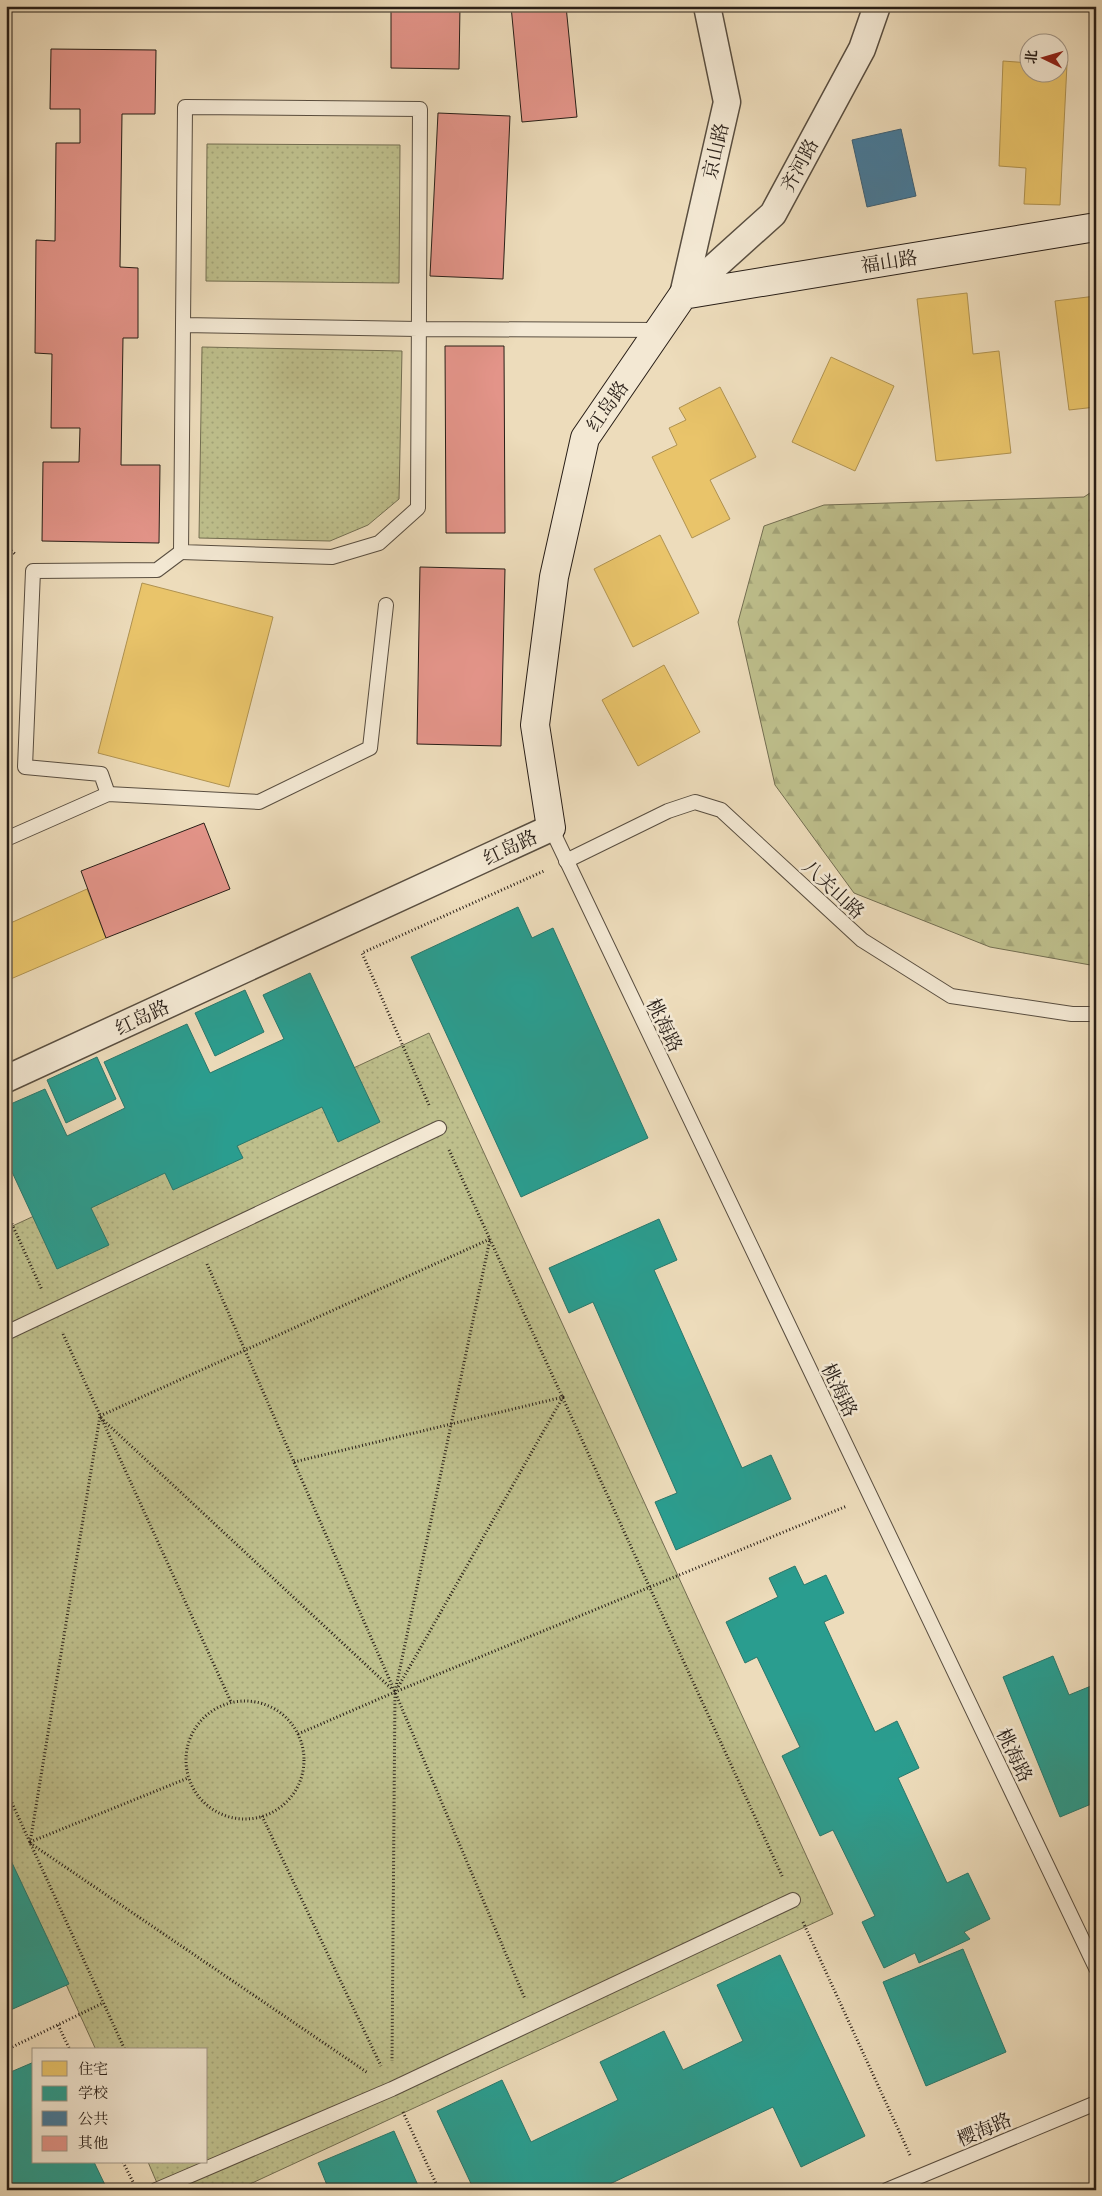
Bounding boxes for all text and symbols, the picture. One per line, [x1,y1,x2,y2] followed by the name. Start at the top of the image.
[1020,32,1070,82] north arrow
[1022,49,1042,65] text: 北
[699,121,734,182] street label: 京山路
[777,135,824,196] street label: 齐河路
[859,247,919,278] street label: 福山路
[582,377,634,437] street label: 红岛路
[480,826,541,871] street label: 红岛路
[797,856,869,924] street label: 八关山路
[641,995,686,1056] street label: 桃海路
[112,996,173,1041] street label: 红岛路
[816,1360,861,1421] street label: 桃海路
[991,1725,1036,1786] street label: 桃海路
[32,2048,208,2164] legend
[78,2060,108,2079] text: 住宅
[78,2084,108,2103] text: 学校
[954,2109,1015,2152] street label: 樱海路
[78,2110,108,2129] text: 公共
[78,2134,108,2153] text: 其他

